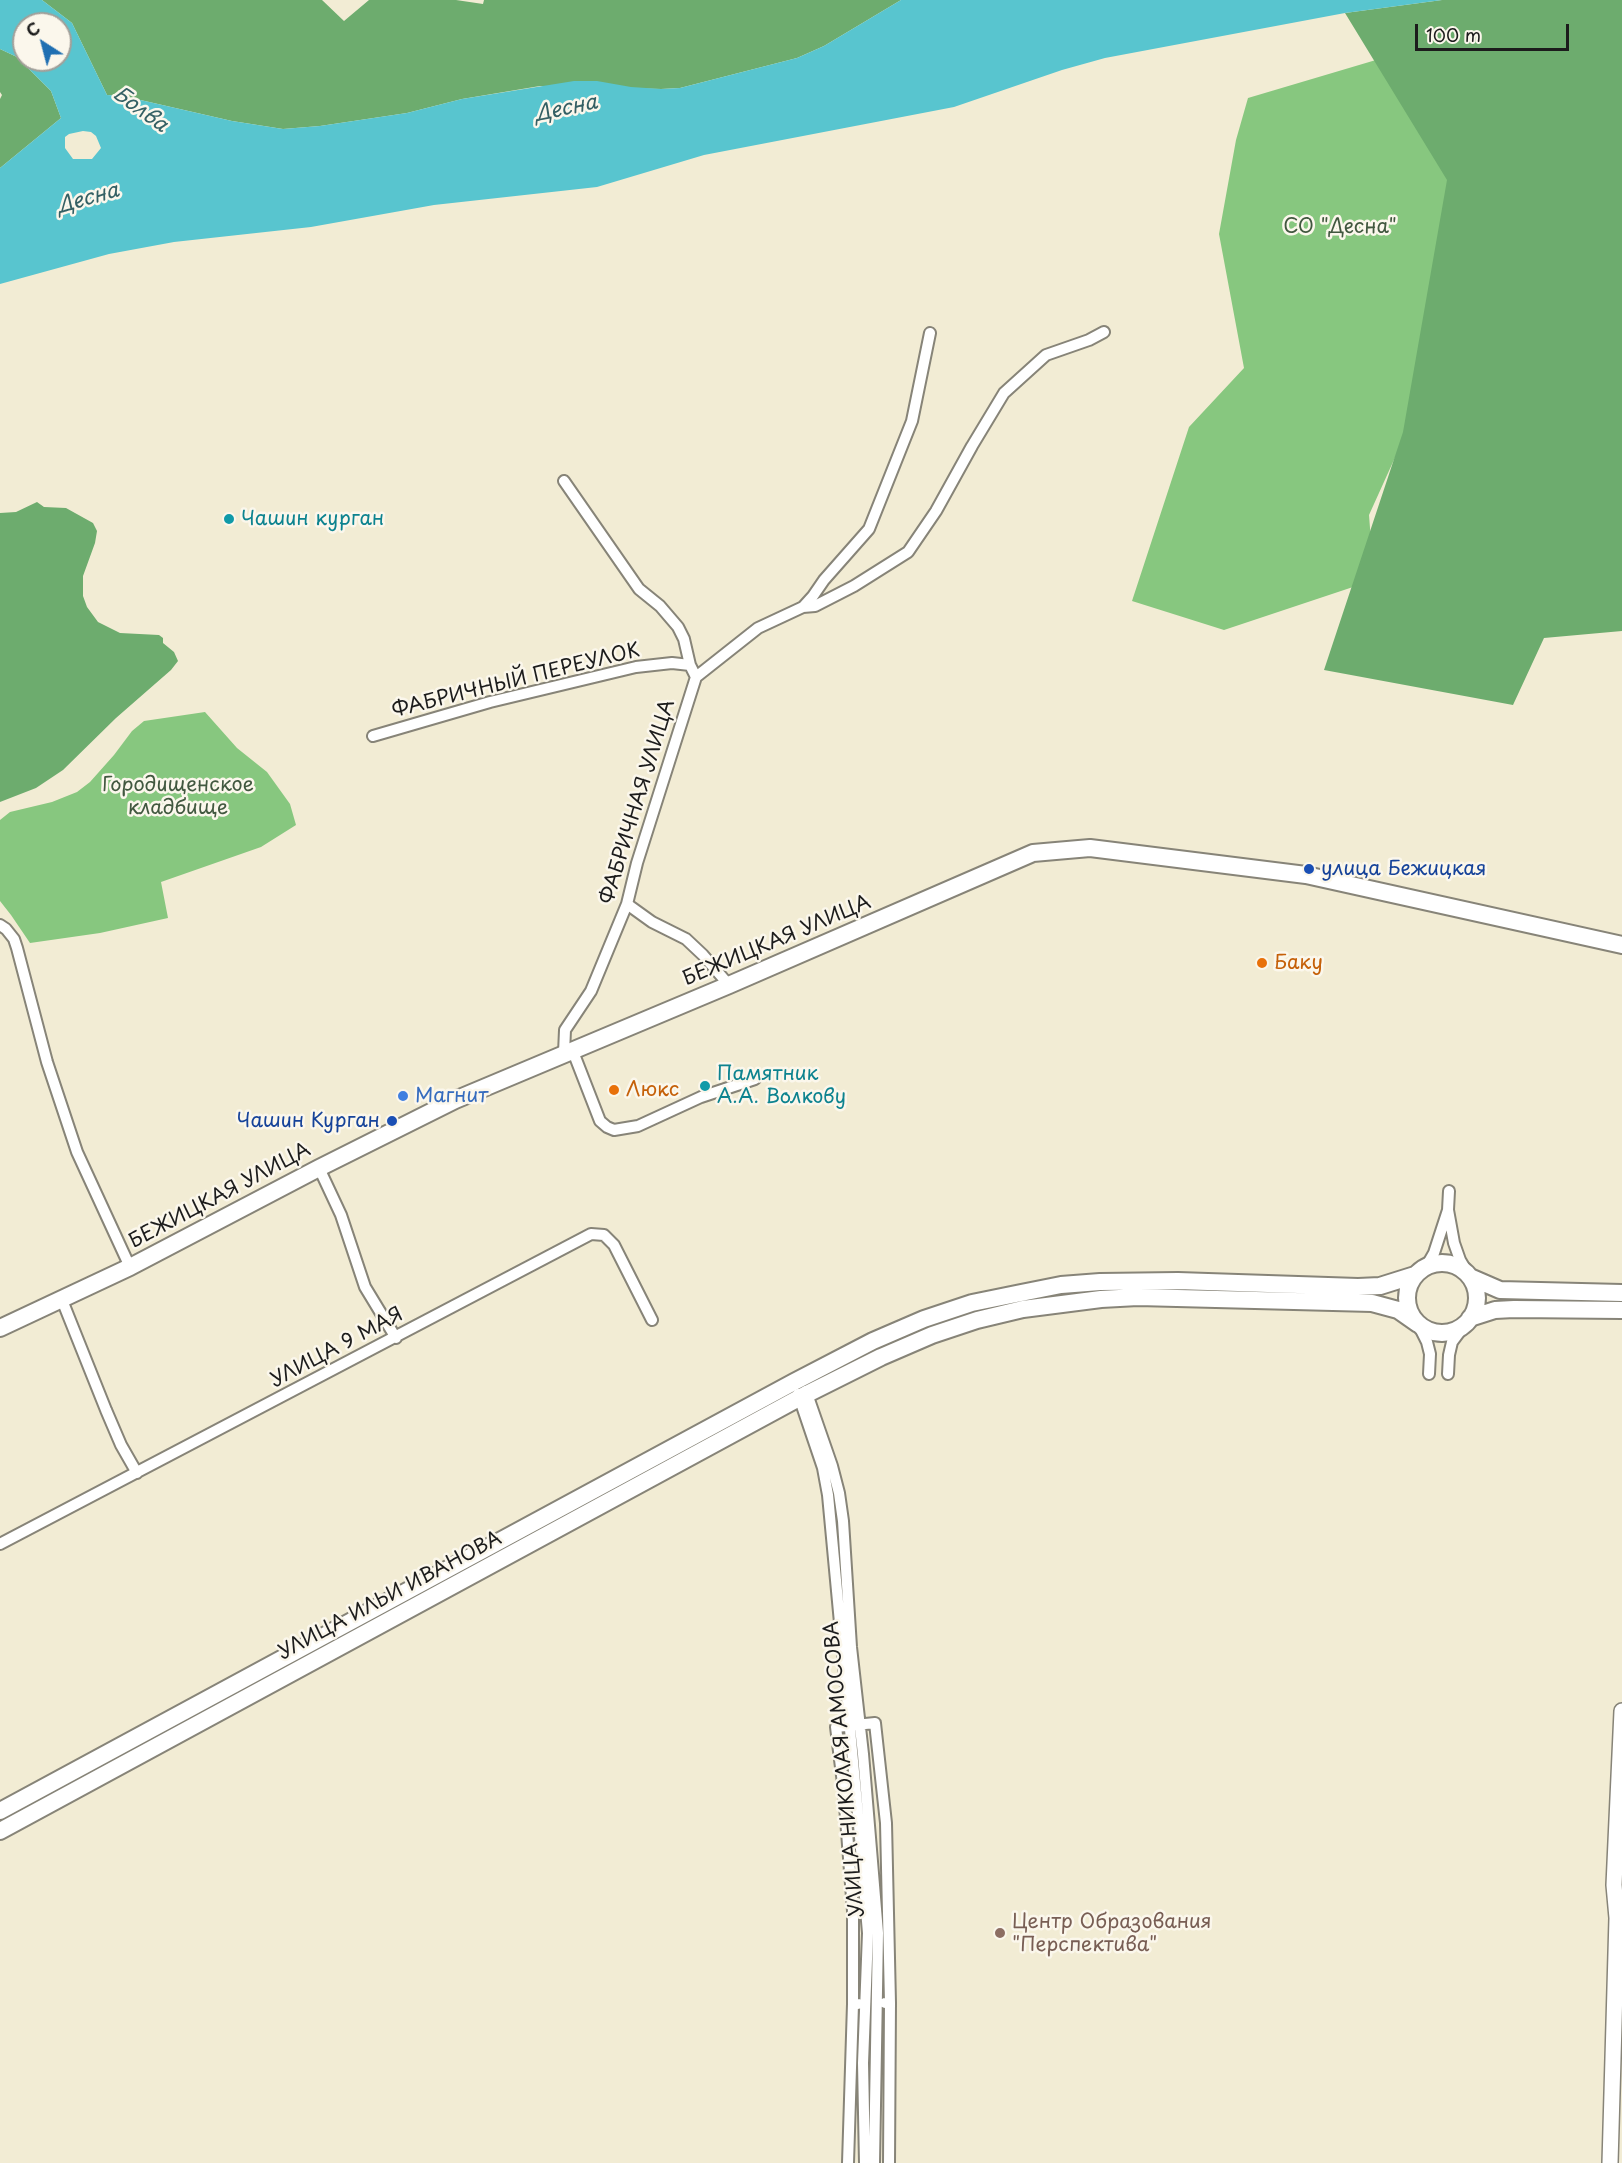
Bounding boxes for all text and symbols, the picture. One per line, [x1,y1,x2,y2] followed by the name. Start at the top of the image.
[12,12,72,72] north arrow
[1418,12,1572,50] scale bar
[21,16,45,42] text: С
[1426,21,1481,48] text: 100 m
[108,82,172,138] water label: Болва
[532,90,600,128] water label: Десна
[54,178,122,220] water label: Десна
[1283,215,1397,239] park label: СО "Десна"
[241,507,384,531] place label: Чашин курган
[222,512,236,526] marker: Чашин курган
[390,639,642,723] street label: ФАБРИЧНЫЙ ПЕРЕУЛОК
[595,697,681,907] street label: ФАБРИЧНАЯ УЛИЦА
[102,773,254,820] park label: Городищенское кладбище
[1321,857,1486,881] place label: улица Бежицкая
[1302,862,1316,876] marker: улица Бежицкая
[679,891,875,991] street label: БЕЖИЦКАЯ УЛИЦА
[1274,951,1323,975] place label: Баку
[1255,956,1269,970] marker: Баку
[717,1062,846,1109] place label: Памятник А.А. Волкову
[626,1078,679,1102] place label: Люкс
[698,1079,712,1093] marker: Памятник А.А. Волкову
[607,1083,621,1097] marker: Люкс
[415,1084,488,1108] place label: Магнит
[396,1089,410,1103] marker: Магнит
[237,1109,380,1133] place label: Чашин Курган
[385,1114,399,1128] marker: Чашин Курган
[125,1138,315,1254] street label: БЕЖИЦКАЯ УЛИЦА
[267,1303,407,1393] street label: УЛИЦА 9 МАЯ
[274,1527,506,1665] street label: УЛИЦА ИЛЬИ ИВАНОВА
[820,1620,870,1918] street label: УЛИЦА НИКОЛАЯ АМОСОВА
[1012,1910,1212,1957] place label: Центр Образования "Перспектива"
[993,1926,1007,1940] marker: Центр Образования "Перспектива"

